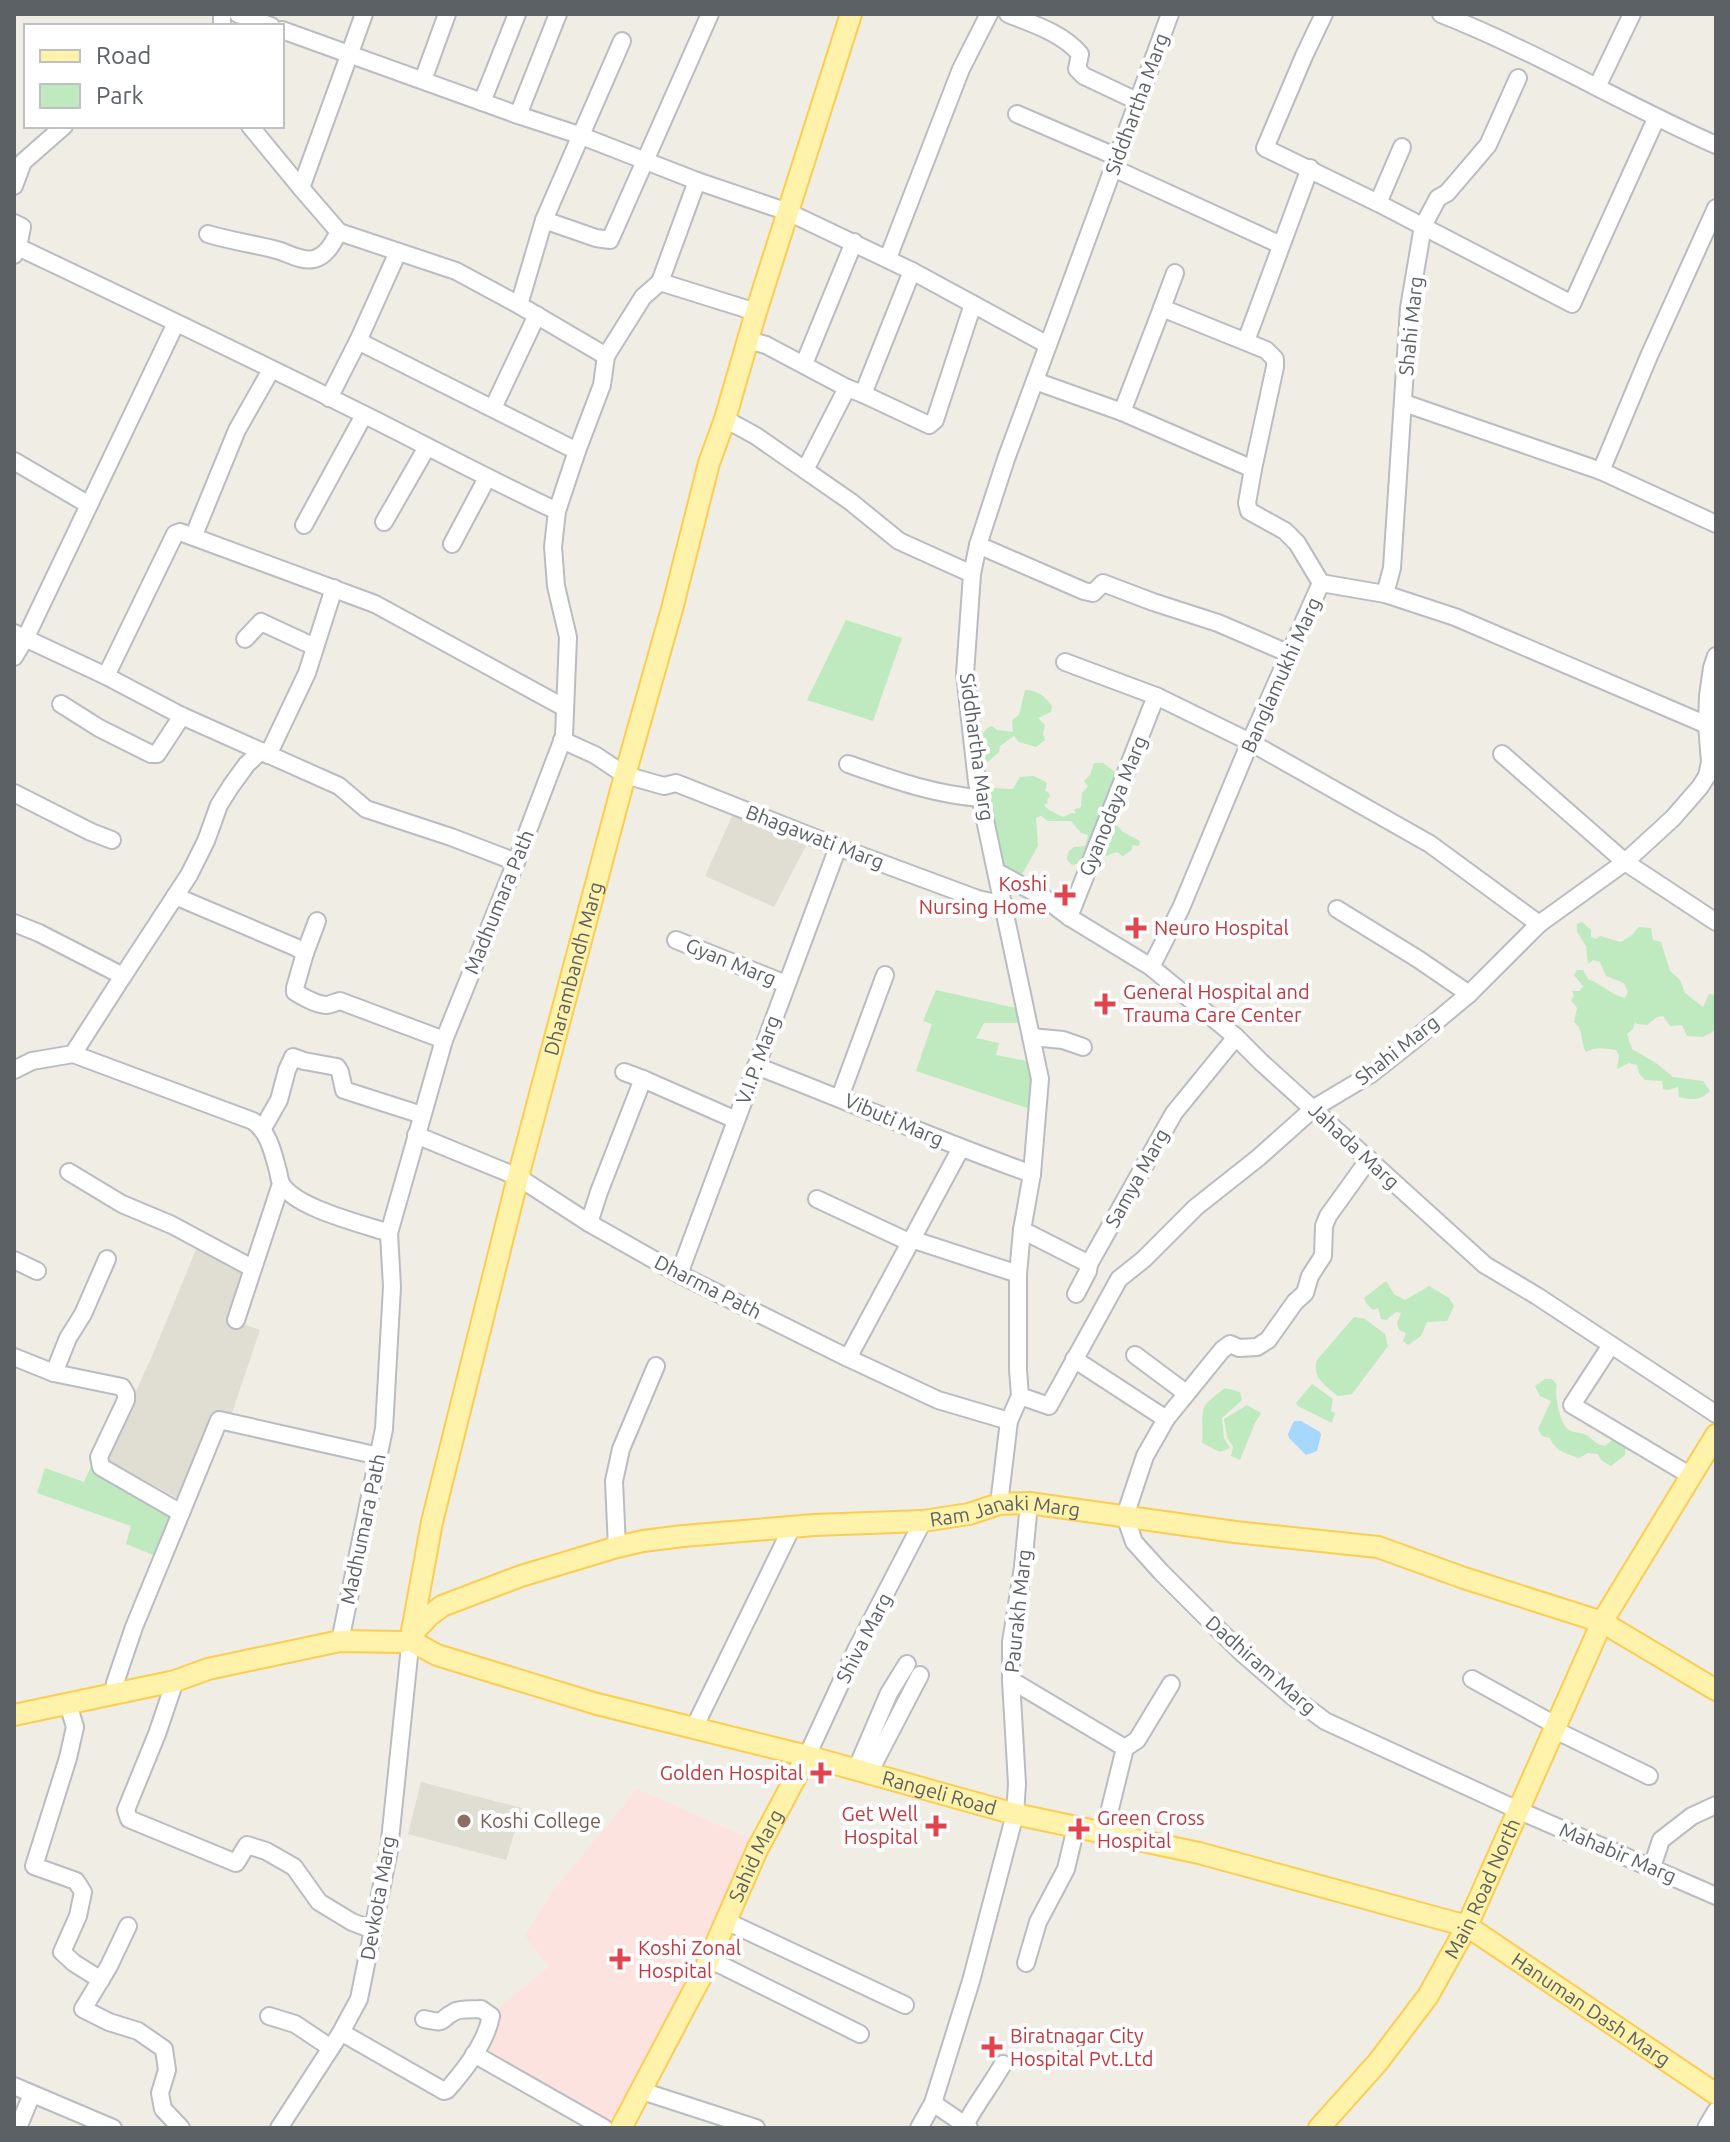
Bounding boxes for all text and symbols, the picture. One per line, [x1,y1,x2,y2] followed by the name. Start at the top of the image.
[24,24,284,128] legend
[1100,30,1173,178] street label: Siddhartha Marg
[96,42,151,69] text: Road
[96,82,144,109] text: Park
[1394,275,1427,377] street label: Shahi Marg
[1236,593,1325,756] street label: Banglamukhi Marg
[956,672,999,822] street label: Siddhartha Marg
[1074,732,1151,879] street label: Gyanodaya Marg
[743,800,887,873] street label: Bhagawati Marg
[459,826,538,977] street label: Madhumara Path
[919,872,1047,918] place label: Koshi Nursing Home
[539,879,607,1058] street label: Dharambandh Marg
[1054,884,1076,906] marker: Koshi Nursing Home
[1154,916,1289,939] place label: Neuro Hospital
[1125,917,1147,939] marker: Neuro Hospital
[682,933,780,990] street label: Gyan Marg
[1123,980,1310,1026] place label: General Hospital and Trauma Care Center
[1094,993,1116,1015] marker: General Hospital and Trauma Care Center
[1350,1010,1443,1089] street label: Shahi Marg
[731,1012,784,1107] street label: V.I.P. Marg
[841,1088,947,1151] street label: Vibuti Marg
[1304,1098,1404,1193] street label: Jahada Marg
[1100,1124,1173,1231] street label: Samya Marg
[651,1250,766,1323] street label: Dharma Path
[335,1451,390,1606] street label: Madhumara Path
[928,1491,1082,1531] street label: Ram Janaki Marg
[1000,1548,1035,1674] street label: Paurakh Marg
[831,1589,896,1687] street label: Shiva Marg
[1201,1610,1321,1719] street label: Dadhiram Marg
[660,1761,803,1784] place label: Golden Hospital
[810,1762,832,1784] marker: Golden Hospital
[880,1766,999,1819] street label: Rangeli Road
[842,1802,918,1848] place label: Get Well Hospital
[724,1805,788,1905] street label: Sahid Marg
[1097,1806,1205,1852] place label: Green Cross Hospital
[480,1809,601,1832] place label: Koshi College
[455,1812,473,1830] marker: Koshi College
[925,1815,947,1837] marker: Get Well Hospital
[1439,1815,1524,1962] street label: Main Road North
[1068,1818,1090,1840] marker: Green Cross Hospital
[1556,1818,1680,1888] street label: Mahabir Marg
[355,1834,400,1962] street label: Devkota Marg
[638,1936,741,1982] place label: Koshi Zonal Hospital
[609,1948,631,1970] marker: Koshi Zonal Hospital
[1507,1948,1675,2071] street label: Hanuman Dash Marg
[1010,2024,1153,2070] place label: Biratnagar City Hospital Pvt.Ltd
[981,2036,1003,2058] marker: Biratnagar City Hospital Pvt.Ltd

